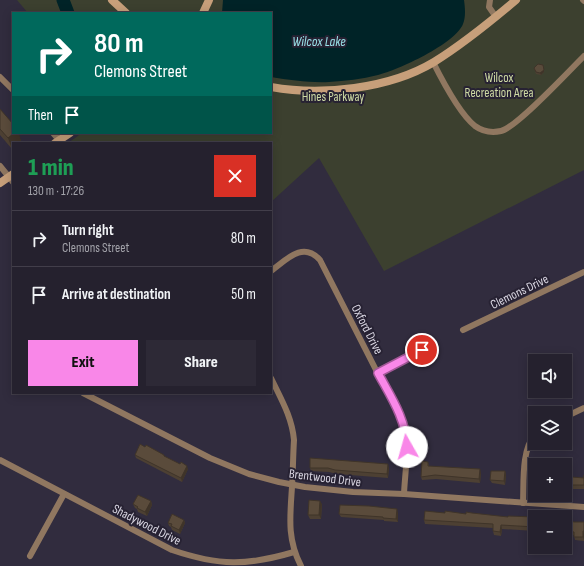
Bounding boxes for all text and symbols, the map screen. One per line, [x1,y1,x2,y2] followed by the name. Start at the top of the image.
[94,27,143,60] text: 80 m
[28,28,80,80] icon: right
[292,33,346,50] water label: Wilcox Lake
[94,61,187,82] text: Clemons Street
[465,70,533,101] park label: Wilcox Recreation Area
[302,89,364,105] park label: Hines Parkway
[61,104,83,126] icon: arrive
[28,106,53,125] text: Then
[28,153,74,182] text: 1 min
[214,155,256,197] button: close
[28,183,84,199] text: 130 m · 17:26
[62,221,114,240] text: Turn right
[28,228,50,250] icon: right
[231,229,256,248] text: 80 m
[62,240,129,256] text: Clemons Street
[488,271,551,313] street label: Clemons Drive
[28,284,50,306] icon: arrive
[62,285,171,304] text: Arrive at destination
[231,285,256,304] text: 50 m
[348,302,386,357] street label: Oxford Drive
[405,333,439,367] pin
[411,339,433,361] icon: arrive
[28,340,138,386] button: Exit
[146,340,256,386] button: Share
[528,354,572,554] map controls
[528,354,572,398] button: sound
[528,406,572,450] button: layers
[386,426,428,468] position arrow
[528,458,572,502] button: +
[288,466,362,490] street label: Brentwood Drive
[110,501,184,549] street label: Shadywood Drive
[528,510,572,554] button: −

